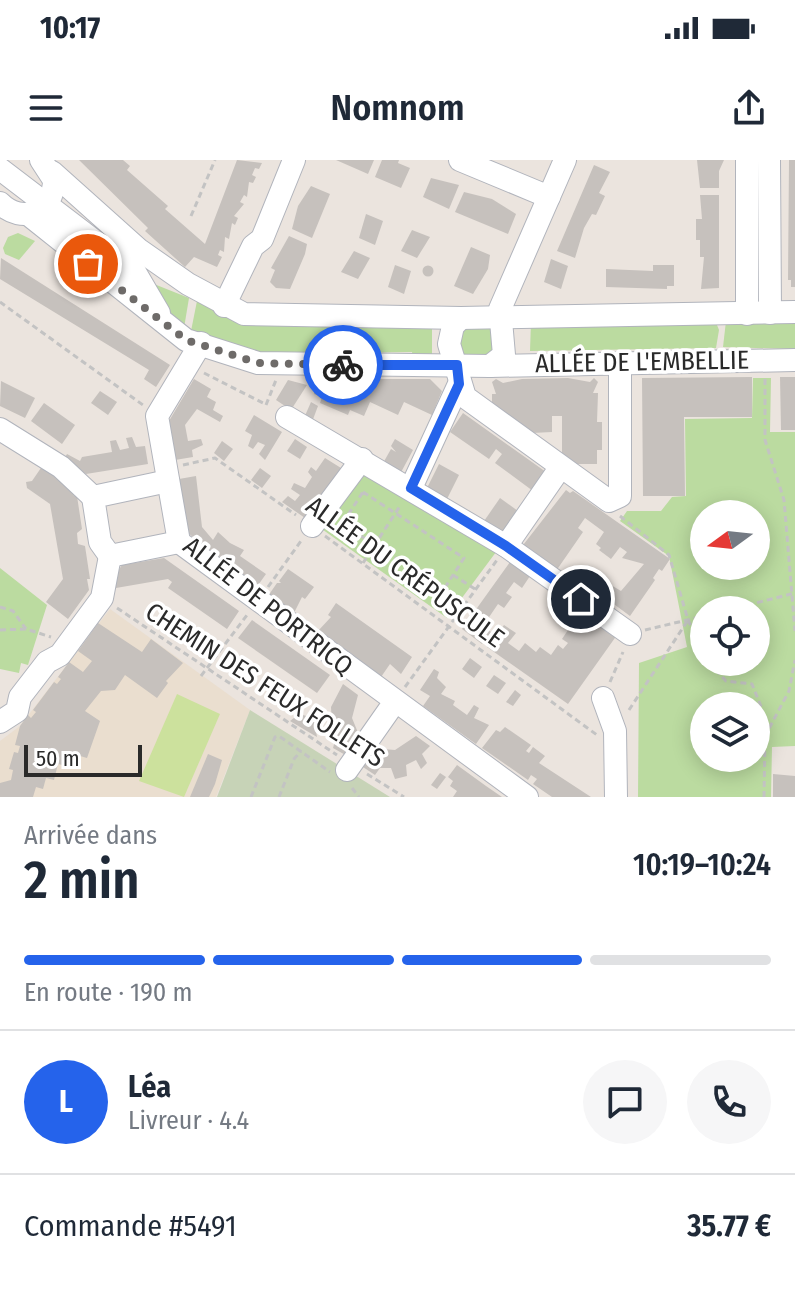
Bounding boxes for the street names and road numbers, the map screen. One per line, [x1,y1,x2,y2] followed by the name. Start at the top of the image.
[535,345,749,379] street label: ALLÉE DE L'EMBELLIE
[300,490,510,654] street label: ALLÉE DU CRÉPUSCULE
[177,530,359,682] street label: ALLÉE DE PORTRICQ
[140,596,390,774] street label: CHEMIN DES FEUX FOLLETS

